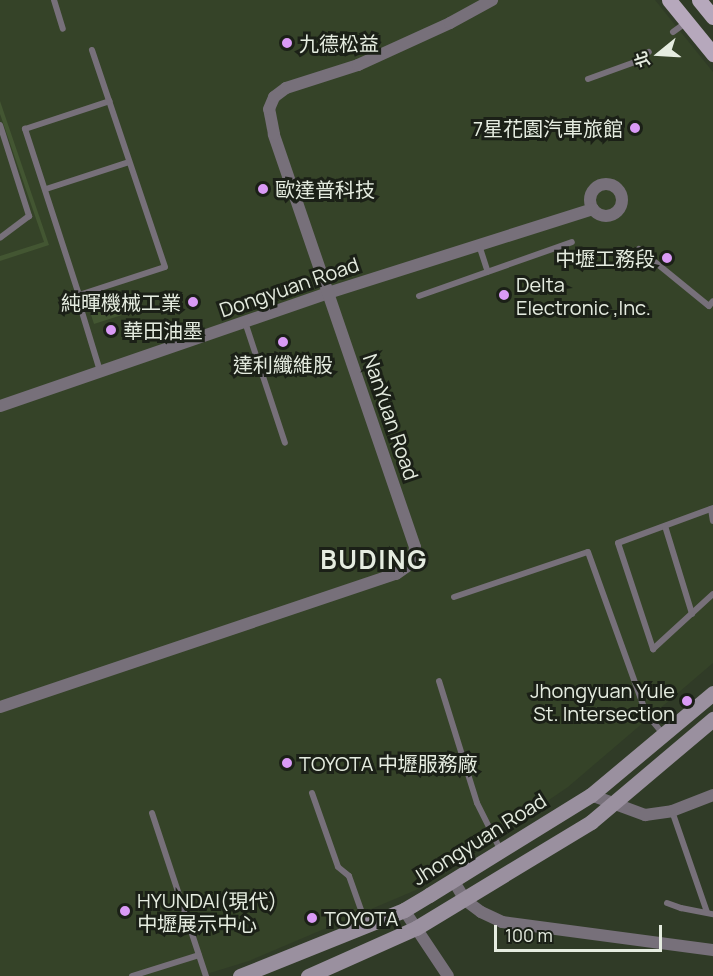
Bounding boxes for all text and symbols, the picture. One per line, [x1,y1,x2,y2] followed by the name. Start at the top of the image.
[629,24,689,84] north arrow
[299,31,379,55] place label: 九德松益
[280,36,294,50] marker: 九德松益
[629,49,655,71] text: 北
[473,116,623,140] place label: 7星花園汽車旅館
[628,121,642,135] marker: 7星花園汽車旅館
[275,177,375,201] place label: 歐達普科技
[256,182,270,196] marker: 歐達普科技
[555,246,655,270] place label: 中壢工務段
[660,251,674,265] marker: 中壢工務段
[216,252,362,322] street label: Dongyuan Road
[516,272,651,319] place label: Delta Electronic ,Inc.
[497,288,511,302] marker: Delta Electronic ,Inc.
[61,290,181,314] place label: 純暉機械工業
[186,295,200,309] marker: 純暉機械工業
[123,318,203,342] place label: 華田油墨
[104,323,118,337] marker: 華田油墨
[276,335,290,349] marker: 達利纖維股
[358,351,424,483] street label: NanYuan Road
[233,352,333,376] place label: 達利纖維股
[320,544,428,576] district label: BUDING
[530,678,675,725] place label: Jhongyuan Yule St. Intersection
[680,694,694,708] marker: Jhongyuan Yule St. Intersection
[299,751,477,775] place label: TOYOTA 中壢服務廠
[280,756,294,770] marker: TOYOTA 中壢服務廠
[408,788,550,890] street label: Jhongyuan Road
[137,888,277,935] place label: HYUNDAI(現代) 中壢展示中心
[118,904,132,918] marker: HYUNDAI(現代) 中壢展示中心
[324,906,398,930] place label: TOYOTA
[305,911,319,925] marker: TOYOTA
[497,913,665,951] scale bar
[505,923,553,947] text: 100 m

